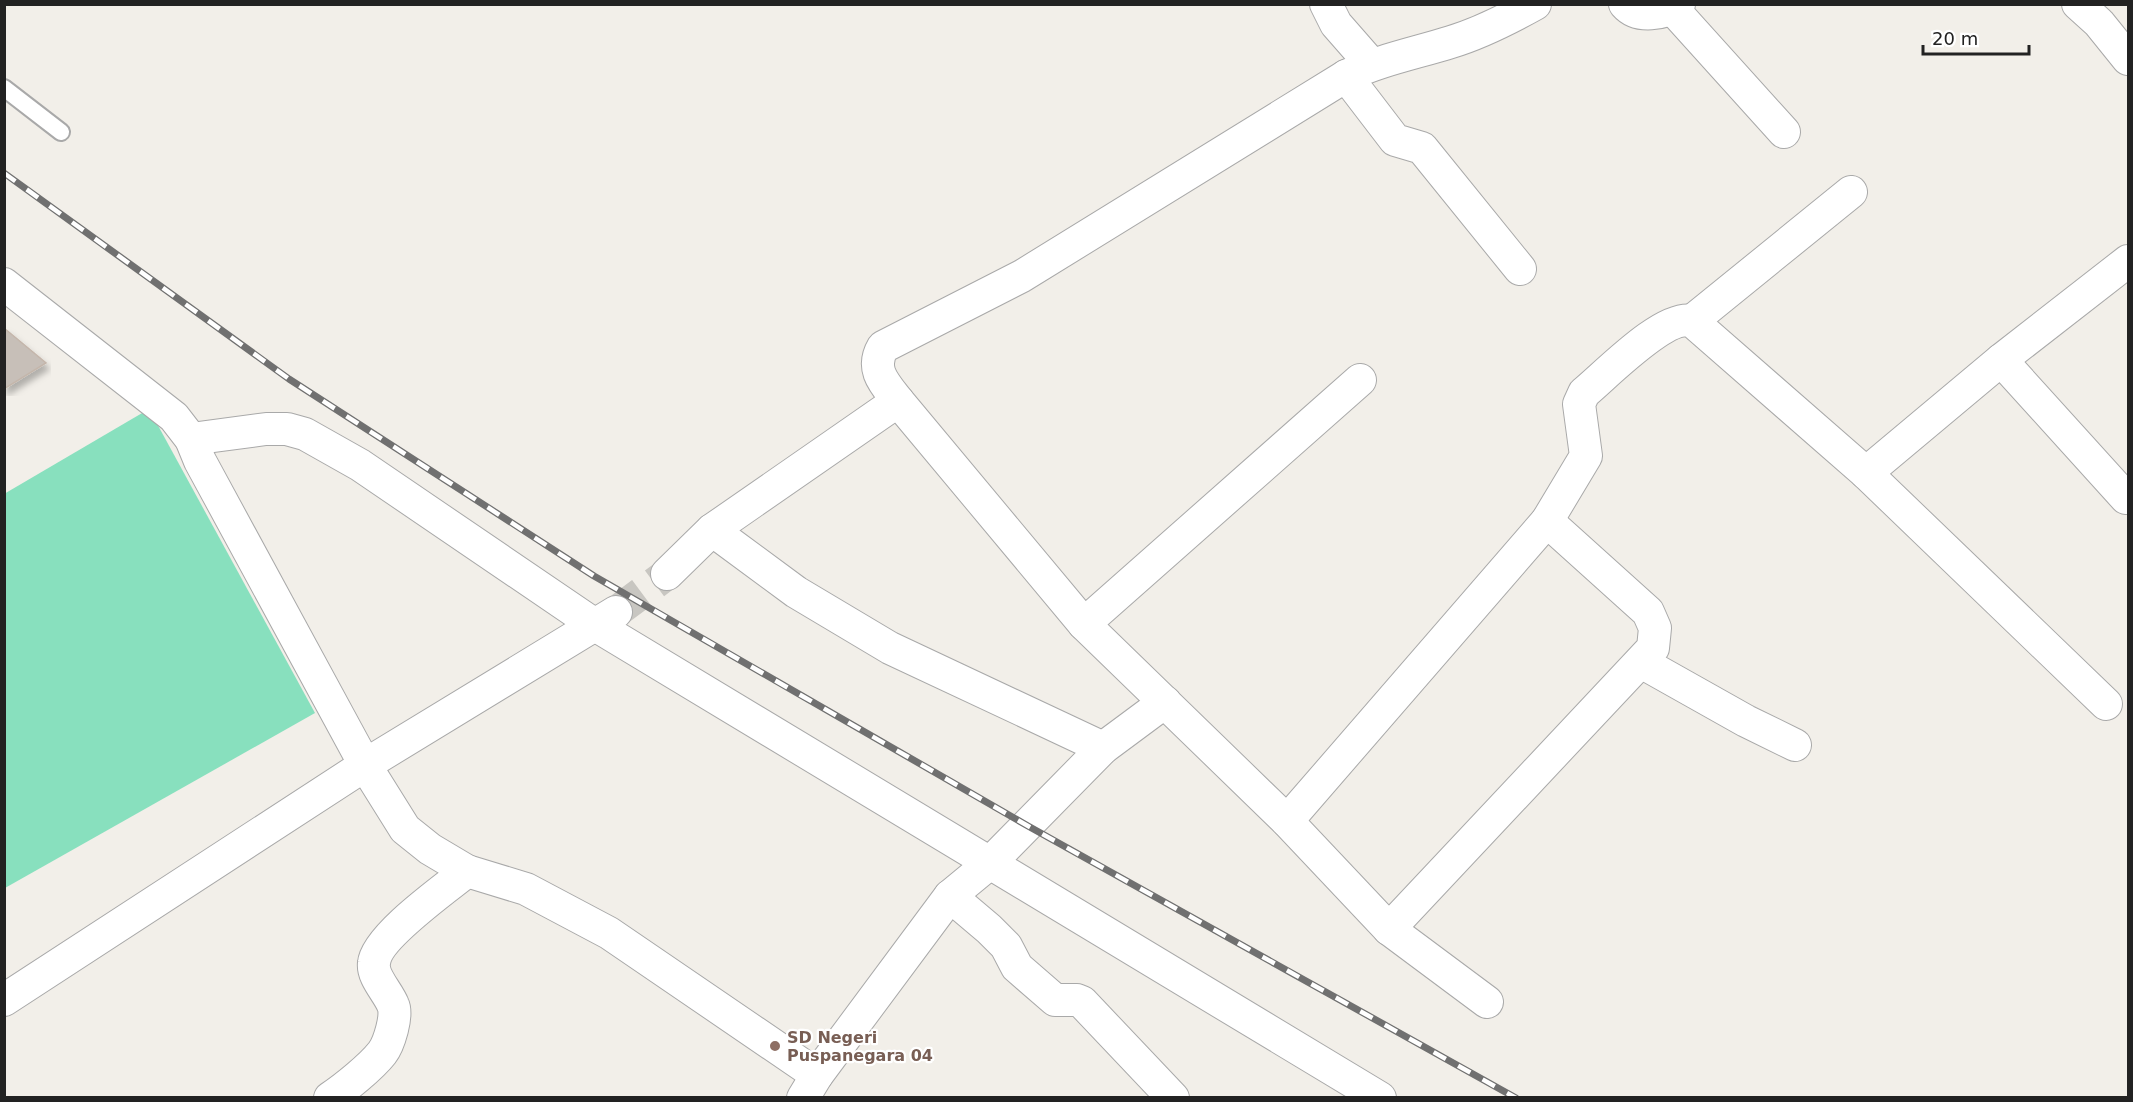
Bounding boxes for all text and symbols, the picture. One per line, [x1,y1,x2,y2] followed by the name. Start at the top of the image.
[1923,18,2030,56] scale bar
[1932,28,1978,49] text: 20 m
[787,1028,933,1065] place label: SD Negeri Puspanegara 04
[768,1039,782,1053] marker: SD Negeri Puspanegara 04

